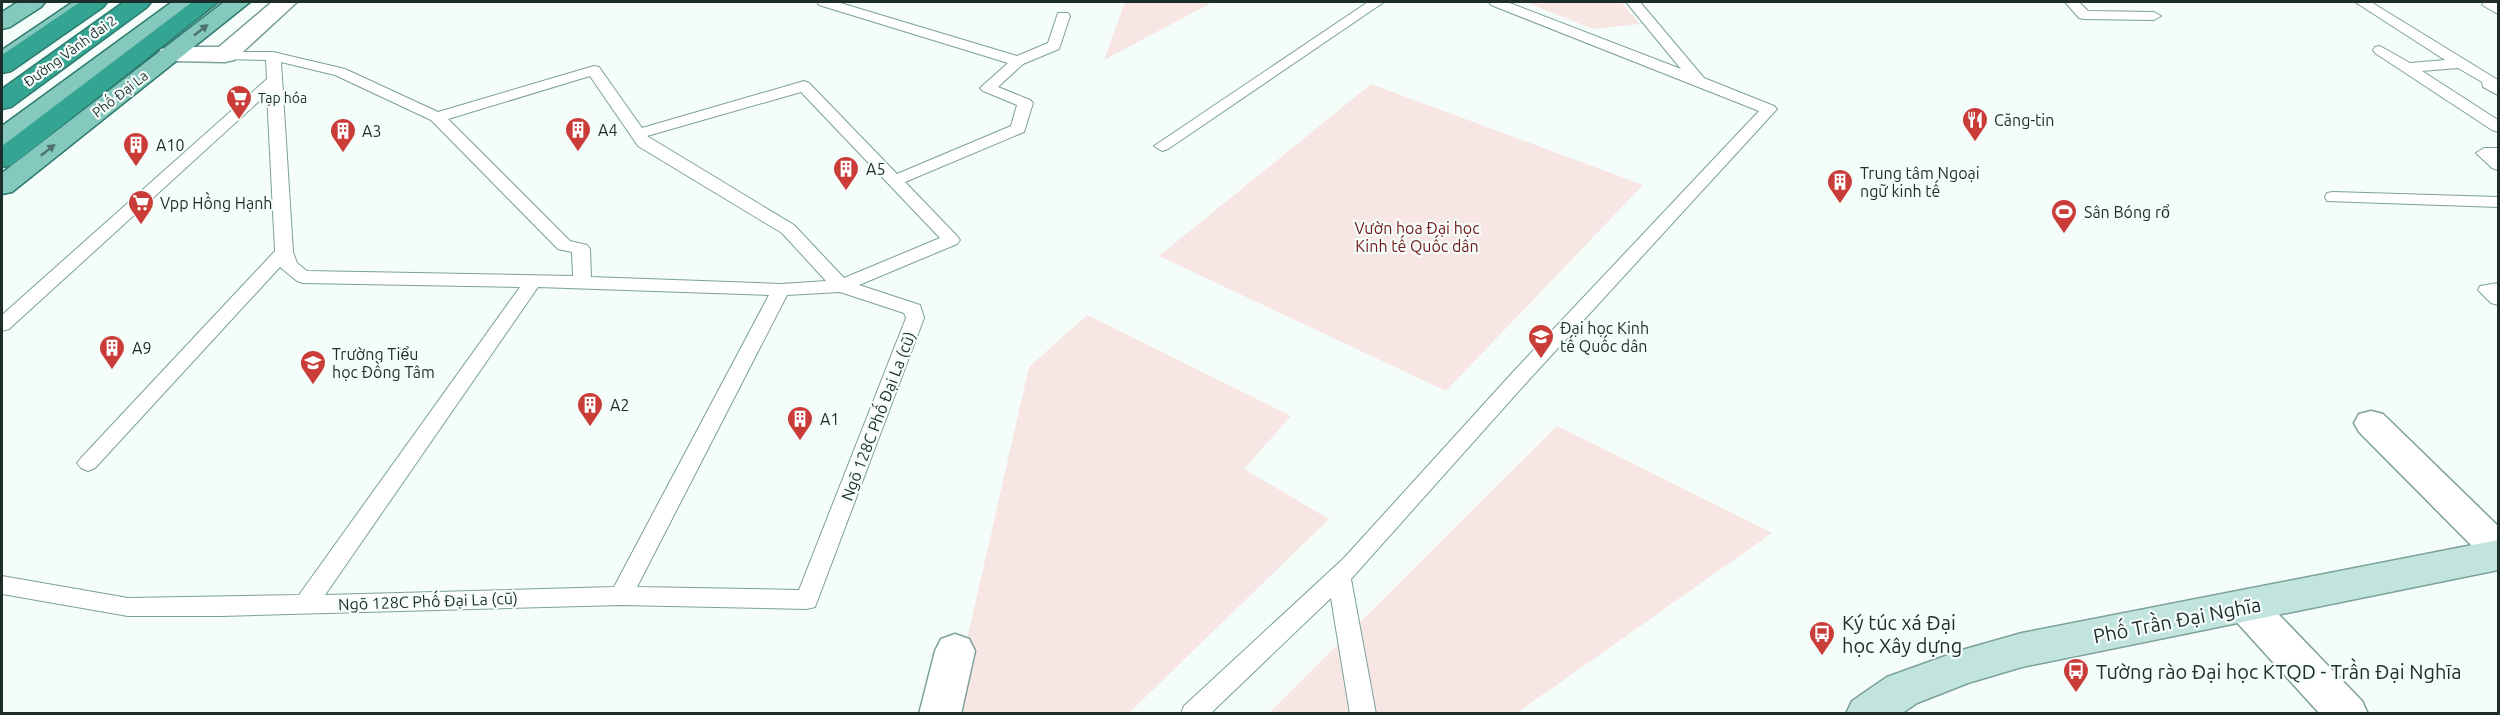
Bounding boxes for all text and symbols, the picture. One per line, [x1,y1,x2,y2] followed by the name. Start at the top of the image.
[20,12,120,90] street label: Đường Vành đai 2
[194,24,209,36] one-way arrow
[88,65,151,121] street label: Phố Đại La
[224,83,254,121] supermarket icon: Tạp hóa
[258,90,307,106] place label: Tạp hóa
[1960,105,1990,143] restaurant icon: Căng-tin
[1994,111,2054,129] place label: Căng-tin
[563,115,593,153] building icon: A4
[328,116,358,154] building icon: A3
[598,121,617,139] place label: A4
[362,122,381,140] place label: A3
[121,130,151,168] building icon: A10
[156,136,184,154] place label: A10
[40,144,55,156] one-way arrow
[831,154,861,192] building icon: A5
[866,160,885,178] place label: A5
[1860,164,1980,200] place label: Trung tâm Ngoại ngữ kinh tế
[1825,167,1855,205] building icon: Trung tâm Ngoại ngữ kinh tế
[126,188,156,226] supermarket icon: Vpp Hồng Hạnh
[160,191,272,212] place label: Vpp Hồng Hạnh
[2049,197,2079,235] sports icon: Sân Bóng rổ
[2084,203,2170,221] place label: Sân Bóng rổ
[1354,219,1480,255] park label: Vườn hoa Đại học Kinh tế Quốc dân
[1560,319,1649,355] place label: Đại học Kinh tế Quốc dân
[1526,322,1556,360] school or university icon: Đại học Kinh tế Quốc dân
[835,328,920,504] street label: Ngõ 128C Phố Đại La (cũ)
[97,333,127,371] building icon: A9
[132,339,151,357] place label: A9
[332,345,435,381] place label: Trường Tiểu học Đồng Tâm
[298,348,328,386] school or university icon: Trường Tiểu học Đồng Tâm
[575,390,605,428] building icon: A2
[610,396,629,414] place label: A2
[785,404,815,442] building icon: A1
[820,410,839,428] place label: A1
[338,586,518,614] street label: Ngõ 128C Phố Đại La (cũ)
[2091,590,2263,648] street label: Phố Trần Đại Nghĩa
[1842,611,1962,657] place label: Ký túc xá Đại học Xây dựng
[1807,619,1837,657] bus stop icon: Ký túc xá Đại học Xây dựng
[2061,656,2091,694] bus stop icon: Tường rào Đại học KTQD - Trần Đại Nghĩa
[2096,657,2462,683] place label: Tường rào Đại học KTQD - Trần Đại Nghĩa

